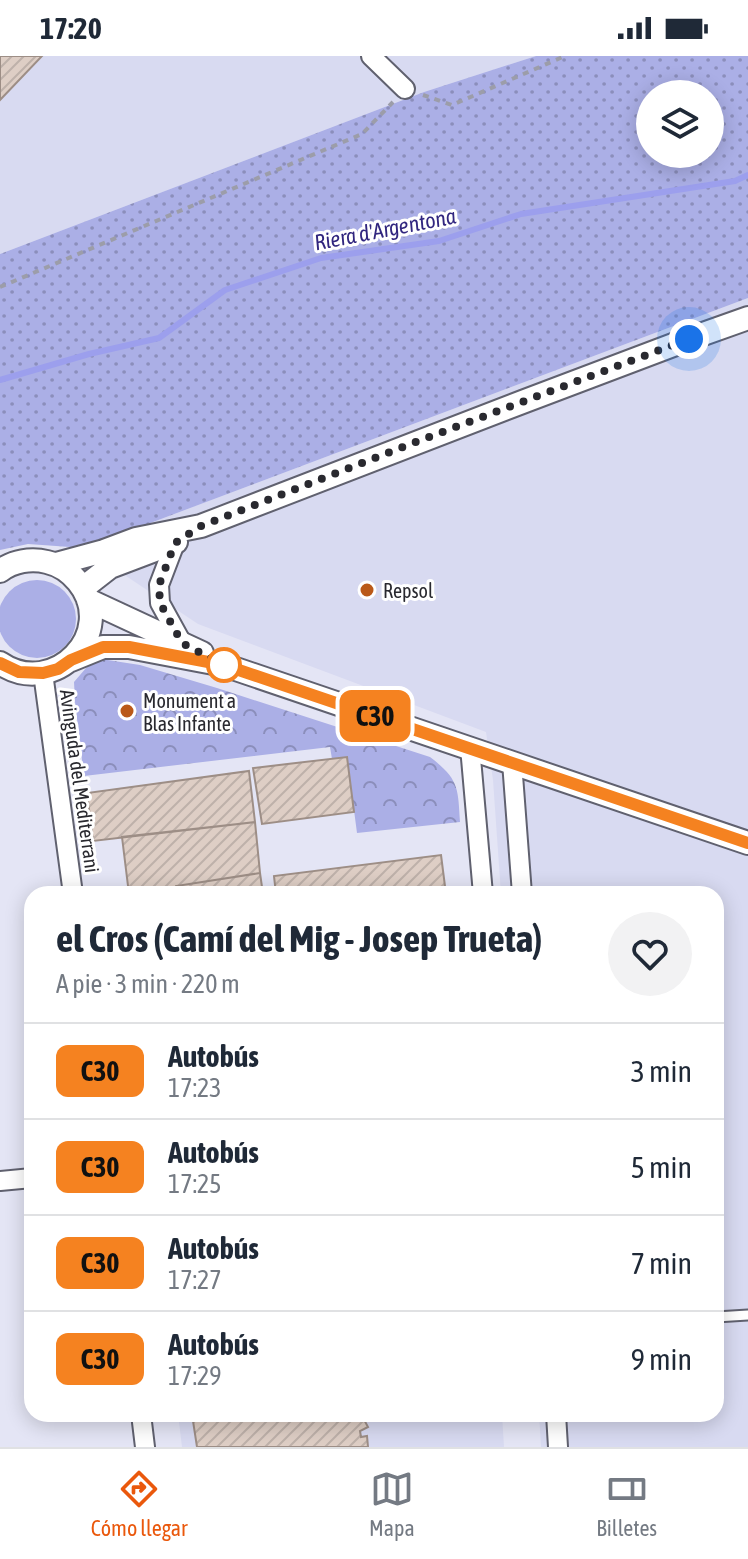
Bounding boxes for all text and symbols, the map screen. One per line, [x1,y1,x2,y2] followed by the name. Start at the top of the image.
[40,11,102,45] text: 17:20
[636,80,724,168] map controls
[636,80,724,168] button: layers
[312,203,458,255] water label: Riera d'Argentona
[669,319,709,359] your location
[383,579,434,602] place label: Repsol
[358,581,376,599] marker: Repsol
[207,648,241,682] unlabelled marker
[56,688,104,874] street label: Avinguda del Mediterrani
[143,689,236,735] place label: Monument a Blas Infante
[329,690,421,742] line badge: C30
[356,700,394,732] text: C30
[118,702,136,720] marker: Monument a Blas Infante
[608,912,692,996] button: heart
[56,917,542,960] text: el Cros (Camí del Mig - Josep Trueta)
[56,969,240,999] text: A pie · 3 min · 220 m
[168,1039,259,1073] text: Autobús
[631,1054,692,1088] text: 3 min
[81,1055,119,1087] text: C30
[168,1073,222,1103] text: 17:23
[168,1135,259,1169] text: Autobús
[631,1150,692,1184] text: 5 min
[81,1151,119,1183] text: C30
[168,1169,222,1199] text: 17:25
[168,1231,259,1265] text: Autobús
[631,1246,692,1280] text: 7 min
[81,1247,119,1279] text: C30
[168,1265,222,1295] text: 17:27
[168,1327,259,1361] text: Autobús
[631,1342,692,1376] text: 9 min
[81,1343,119,1375] text: C30
[168,1361,222,1391] text: 17:29
[91,1467,187,1541] tab: Cómo llegar
[369,1467,415,1541] tab: Mapa
[596,1467,657,1541] tab: Billetes

